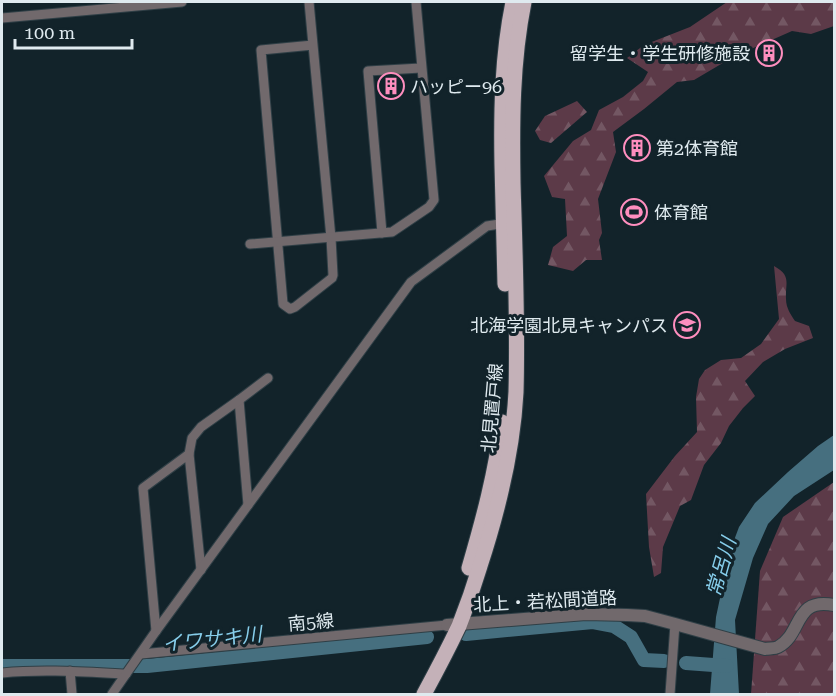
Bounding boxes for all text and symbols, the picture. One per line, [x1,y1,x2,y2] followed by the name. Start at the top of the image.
[15,12,132,50] scale bar
[24,22,75,43] text: 100 m
[754,38,784,68] building icon: 留学生・学生研修施設
[570,43,750,64] place label: 留学生・学生研修施設
[376,71,406,101] building icon: ハッピー96
[410,76,502,97] place label: ハッピー96
[622,133,652,163] building icon: 第2体育館
[656,138,738,159] place label: 第2体育館
[619,197,649,227] sports icon: 体育館
[654,202,708,223] place label: 体育館
[672,310,702,340] school or university icon: 北海学園北見キャンパス
[470,315,668,336] place label: 北海学園北見キャンパス
[478,362,506,454] street label: 北見置戸線
[701,533,741,599] water label: 常呂川
[473,587,617,615] street label: 北上・若松間道路
[287,610,335,634] street label: 南5線
[161,622,265,656] water label: イワサキ川

